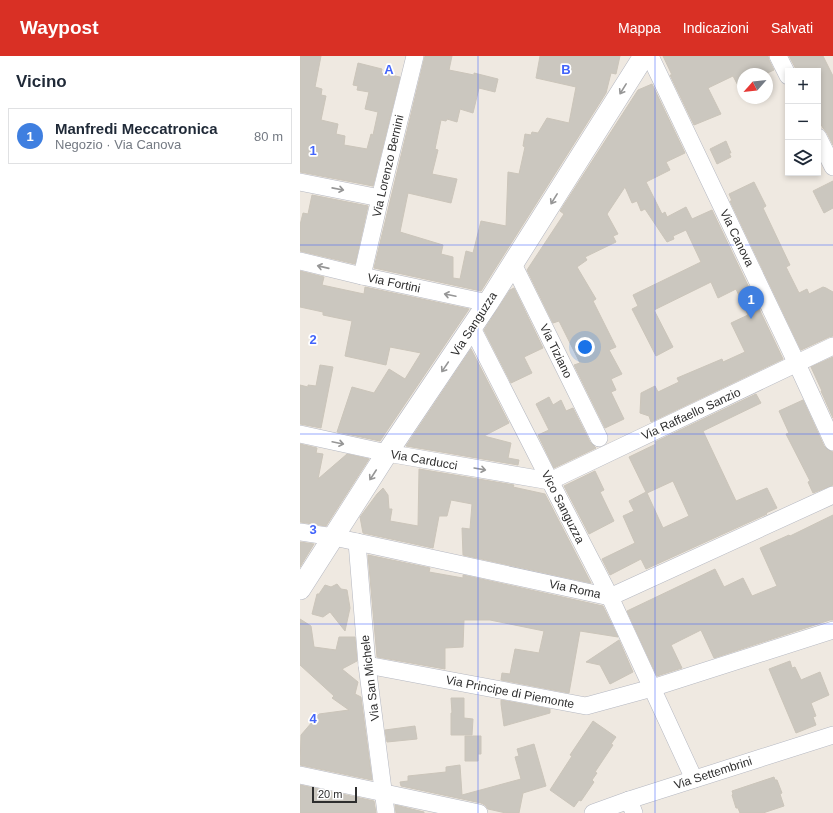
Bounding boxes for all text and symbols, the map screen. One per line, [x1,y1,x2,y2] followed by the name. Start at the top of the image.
[20,17,98,38] text: Waypost
[618,20,661,36] text: Mappa
[683,20,749,36] text: Indicazioni
[771,20,813,36] text: Salvati
[384,62,394,77] text: A
[561,62,571,77] text: B
[737,68,773,104] north arrow
[785,68,821,176] map controls
[785,68,821,104] button: +
[16,72,67,91] text: Vicino
[619,83,627,94] one-way arrow
[785,104,821,140] button: −
[369,114,407,218] street label: Via Lorenzo Bernini
[55,120,218,137] text: Manfredi Meccatronica
[26,129,34,144] text: 1
[254,129,283,144] text: 80 m
[55,137,181,152] text: Negozio · Via Canova
[785,140,821,176] button: layers
[309,143,317,158] text: 1
[331,186,344,194] one-way arrow
[549,193,557,205] one-way arrow
[717,207,757,269] street label: Via Canova
[317,263,330,270] one-way arrow
[366,271,422,295] street label: Via Fortini
[738,286,764,319] pin: 1
[448,289,500,359] street label: Via Sanguzza
[444,290,457,298] one-way arrow
[537,322,575,381] street label: Via Tiziano
[309,332,317,347] text: 2
[575,337,595,357] your location
[441,361,449,372] one-way arrow
[639,385,743,443] street label: Via Raffaello Sanzio
[331,439,344,447] one-way arrow
[389,447,459,473] street label: Via Carducci
[473,465,486,473] one-way arrow
[539,468,588,546] street label: Vico Sanguzza
[369,469,377,481] one-way arrow
[309,522,317,537] text: 3
[548,577,602,601] street label: Via Roma
[358,634,382,722] street label: Via San Michele
[445,673,576,711] street label: Via Principe di Piemonte
[309,711,317,726] text: 4
[672,754,754,792] street label: Via Settembrini
[312,785,357,804] scale bar
[318,788,342,800] text: 20 m

